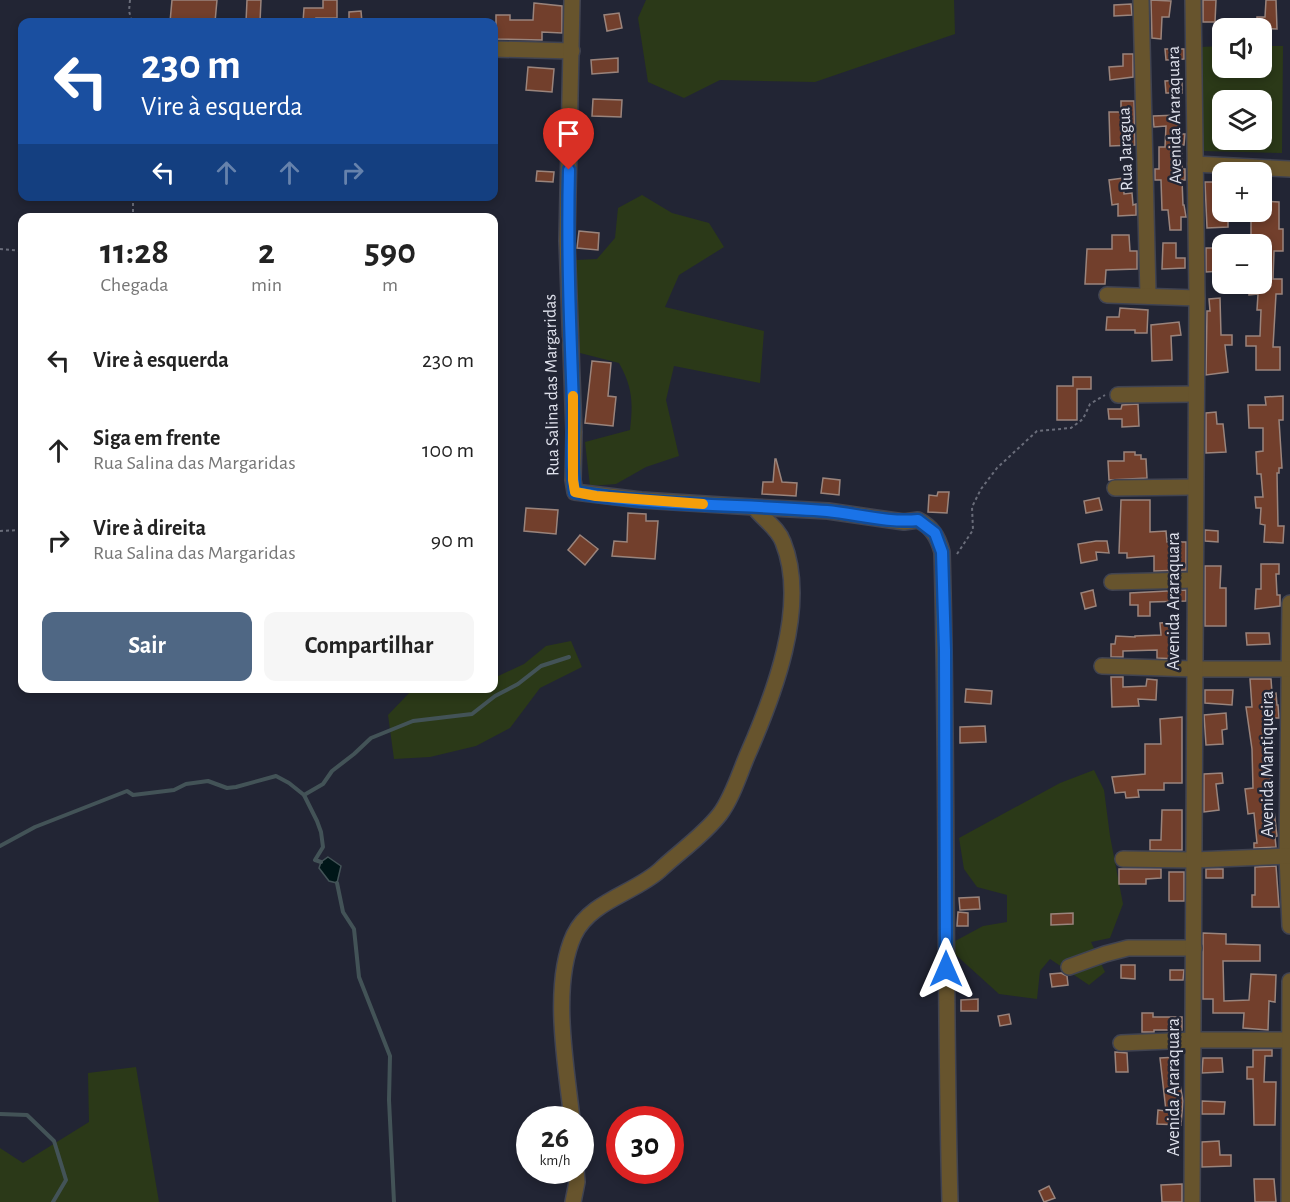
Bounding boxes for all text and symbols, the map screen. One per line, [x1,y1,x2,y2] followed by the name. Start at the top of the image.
[1212,18,1272,294] map controls
[1212,18,1272,78] button: sound
[42,42,120,120] icon: left
[141,44,241,86] text: 230 m
[1165,46,1185,184] street label: Avenida Araraquara
[1212,90,1272,150] button: layers
[141,93,303,120] text: Vire à esquerda
[1116,107,1136,191] street label: Rua Jaragua
[543,108,594,170] pin
[552,117,585,150] icon: arrive
[147,156,180,189] icon: left
[210,156,243,189] icon: ahead
[273,156,306,189] icon: ahead
[336,156,369,189] icon: right
[1212,162,1272,222] button: +
[100,234,169,270] text: 11:28
[258,234,275,270] text: 2
[364,234,416,270] text: 590
[1212,234,1272,294] button: −
[100,275,169,295] text: Chegada
[251,275,282,295] text: min
[382,275,398,295] text: m
[541,294,563,476] street label: Rua Salina das Margaridas
[42,344,75,377] icon: left
[93,349,229,371] text: Vire à esquerda
[422,349,474,371] text: 230 m
[93,427,220,449] text: Siga em frente
[42,434,75,467] icon: ahead
[422,439,474,461] text: 100 m
[93,453,296,473] text: Rua Salina das Margaridas
[93,517,206,539] text: Vire à direita
[42,524,75,557] icon: right
[431,529,474,551] text: 90 m
[1165,532,1183,670] street label: Avenida Araraquara
[93,543,296,563] text: Rua Salina das Margaridas
[42,612,252,681] button: Sair
[264,612,474,681] button: Compartilhar
[1259,691,1277,837] street label: Avenida Mantiqueira
[914,937,978,1001] position arrow
[1165,1018,1183,1156] street label: Avenida Araraquara
[606,1106,684,1184] speed limit sign: 30
[541,1123,569,1153] text: 26
[540,1153,570,1168] text: km/h

